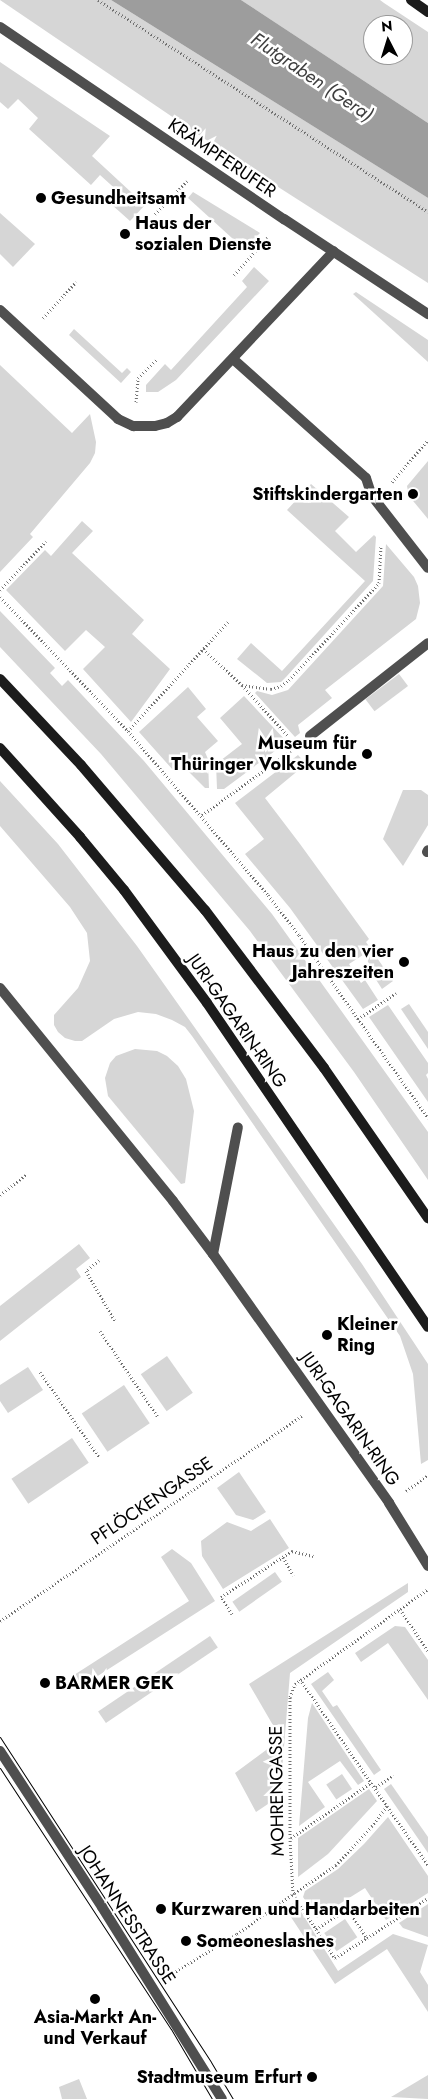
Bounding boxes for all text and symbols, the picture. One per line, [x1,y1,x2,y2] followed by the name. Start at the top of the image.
[363,15,413,65] north arrow
[380,16,393,37] text: N
[247,28,377,126] water label: Flutgraben (Gera)
[164,114,280,202] street label: KRÄMPFERUFER
[51,187,186,209] place label: Gesundheitsamt
[35,192,47,204] marker: Gesundheitsamt
[135,213,272,255] place label: Haus der sozialen Dienste
[119,228,131,240] marker: Haus der sozialen Dienste
[252,483,403,505] place label: Stiftskindergarten
[407,488,419,500] marker: Stiftskindergarten
[171,733,357,776] place label: Museum für Thüringer Volkskunde
[361,748,373,760] marker: Museum für Thüringer Volkskunde
[252,941,394,984] place label: Haus zu den vier Jahreszeiten
[183,950,291,1092] street label: JURI-GAGARIN-RING
[398,956,410,968] marker: Haus zu den vier Jahreszeiten
[337,1314,398,1356] place label: Kleiner Ring
[321,1329,333,1341] marker: Kleiner Ring
[296,1348,404,1490] street label: JURI-GAGARIN-RING
[87,1452,217,1550] street label: PFLÖCKENGASSE
[55,1672,174,1694] place label: BARMER GEK
[39,1677,51,1689] marker: BARMER GEK
[265,1726,289,1856] street label: MOHRENGASSE
[74,1842,180,1988] street label: JOHANNESSTRASSE
[171,1898,420,1920] place label: Kurzwaren und Handarbeiten
[155,1903,167,1915] marker: Kurzwaren und Handarbeiten
[196,1930,334,1952] place label: Someoneslashes
[180,1935,192,1947] marker: Someoneslashes
[89,1993,101,2005] marker: Asia-Markt An- und Verkauf
[34,2007,156,2050] place label: Asia-Markt An- und Verkauf
[136,2066,302,2088] place label: Stadtmuseum Erfurt
[306,2071,318,2083] marker: Stadtmuseum Erfurt

